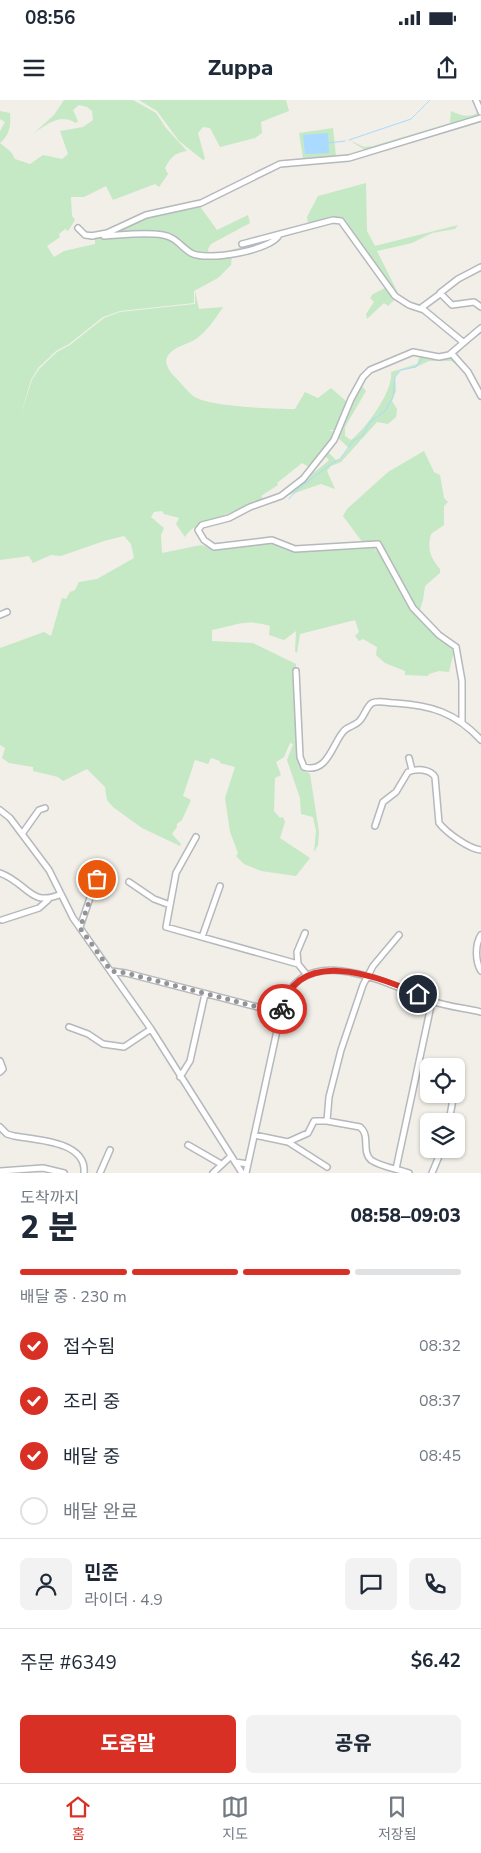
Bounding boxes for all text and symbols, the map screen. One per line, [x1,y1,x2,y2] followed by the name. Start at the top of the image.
[25,5,75,31] text: 08:56
[208,53,273,83] text: Zuppa
[20,54,48,82] icon: menu
[433,54,461,82] icon: share
[76,858,118,900] pin
[83,865,111,893] icon: bag
[397,973,439,1015] pin
[404,980,432,1008] icon: home
[257,984,307,1034] courier
[268,995,296,1023] icon: bike
[420,1058,465,1158] map controls
[420,1058,465,1103] button: locate
[420,1113,465,1158] button: layers
[20,1187,79,1209] text: 도착까지
[350,1203,461,1229] text: 08:58–09:03
[20,1206,78,1249] text: 2 분
[20,1286,127,1308] text: 배달 중 · 230 m
[20,1332,48,1360] icon: check
[63,1334,115,1360] text: 접수됨
[419,1335,461,1357] text: 08:32
[20,1387,48,1415] icon: check
[63,1389,120,1415] text: 조리 중
[419,1390,461,1412] text: 08:37
[20,1442,48,1470] icon: check
[63,1444,120,1470] text: 배달 중
[419,1445,461,1467] text: 08:45
[63,1499,138,1525] text: 배달 완료
[20,1558,72,1610] button: person
[345,1558,397,1610] button: chat
[409,1558,461,1610] button: phone
[84,1560,119,1586] text: 민준
[84,1589,163,1611] text: 라이더 · 4.9
[411,1648,461,1674] text: $6.42
[20,1650,117,1676] text: 주문 #6349
[20,1715,236,1773] button: 도움말
[246,1715,461,1773] button: 공유
[64,1793,92,1844] tab: 홈
[221,1793,249,1844] tab: 지도
[378,1793,417,1844] tab: 저장됨

